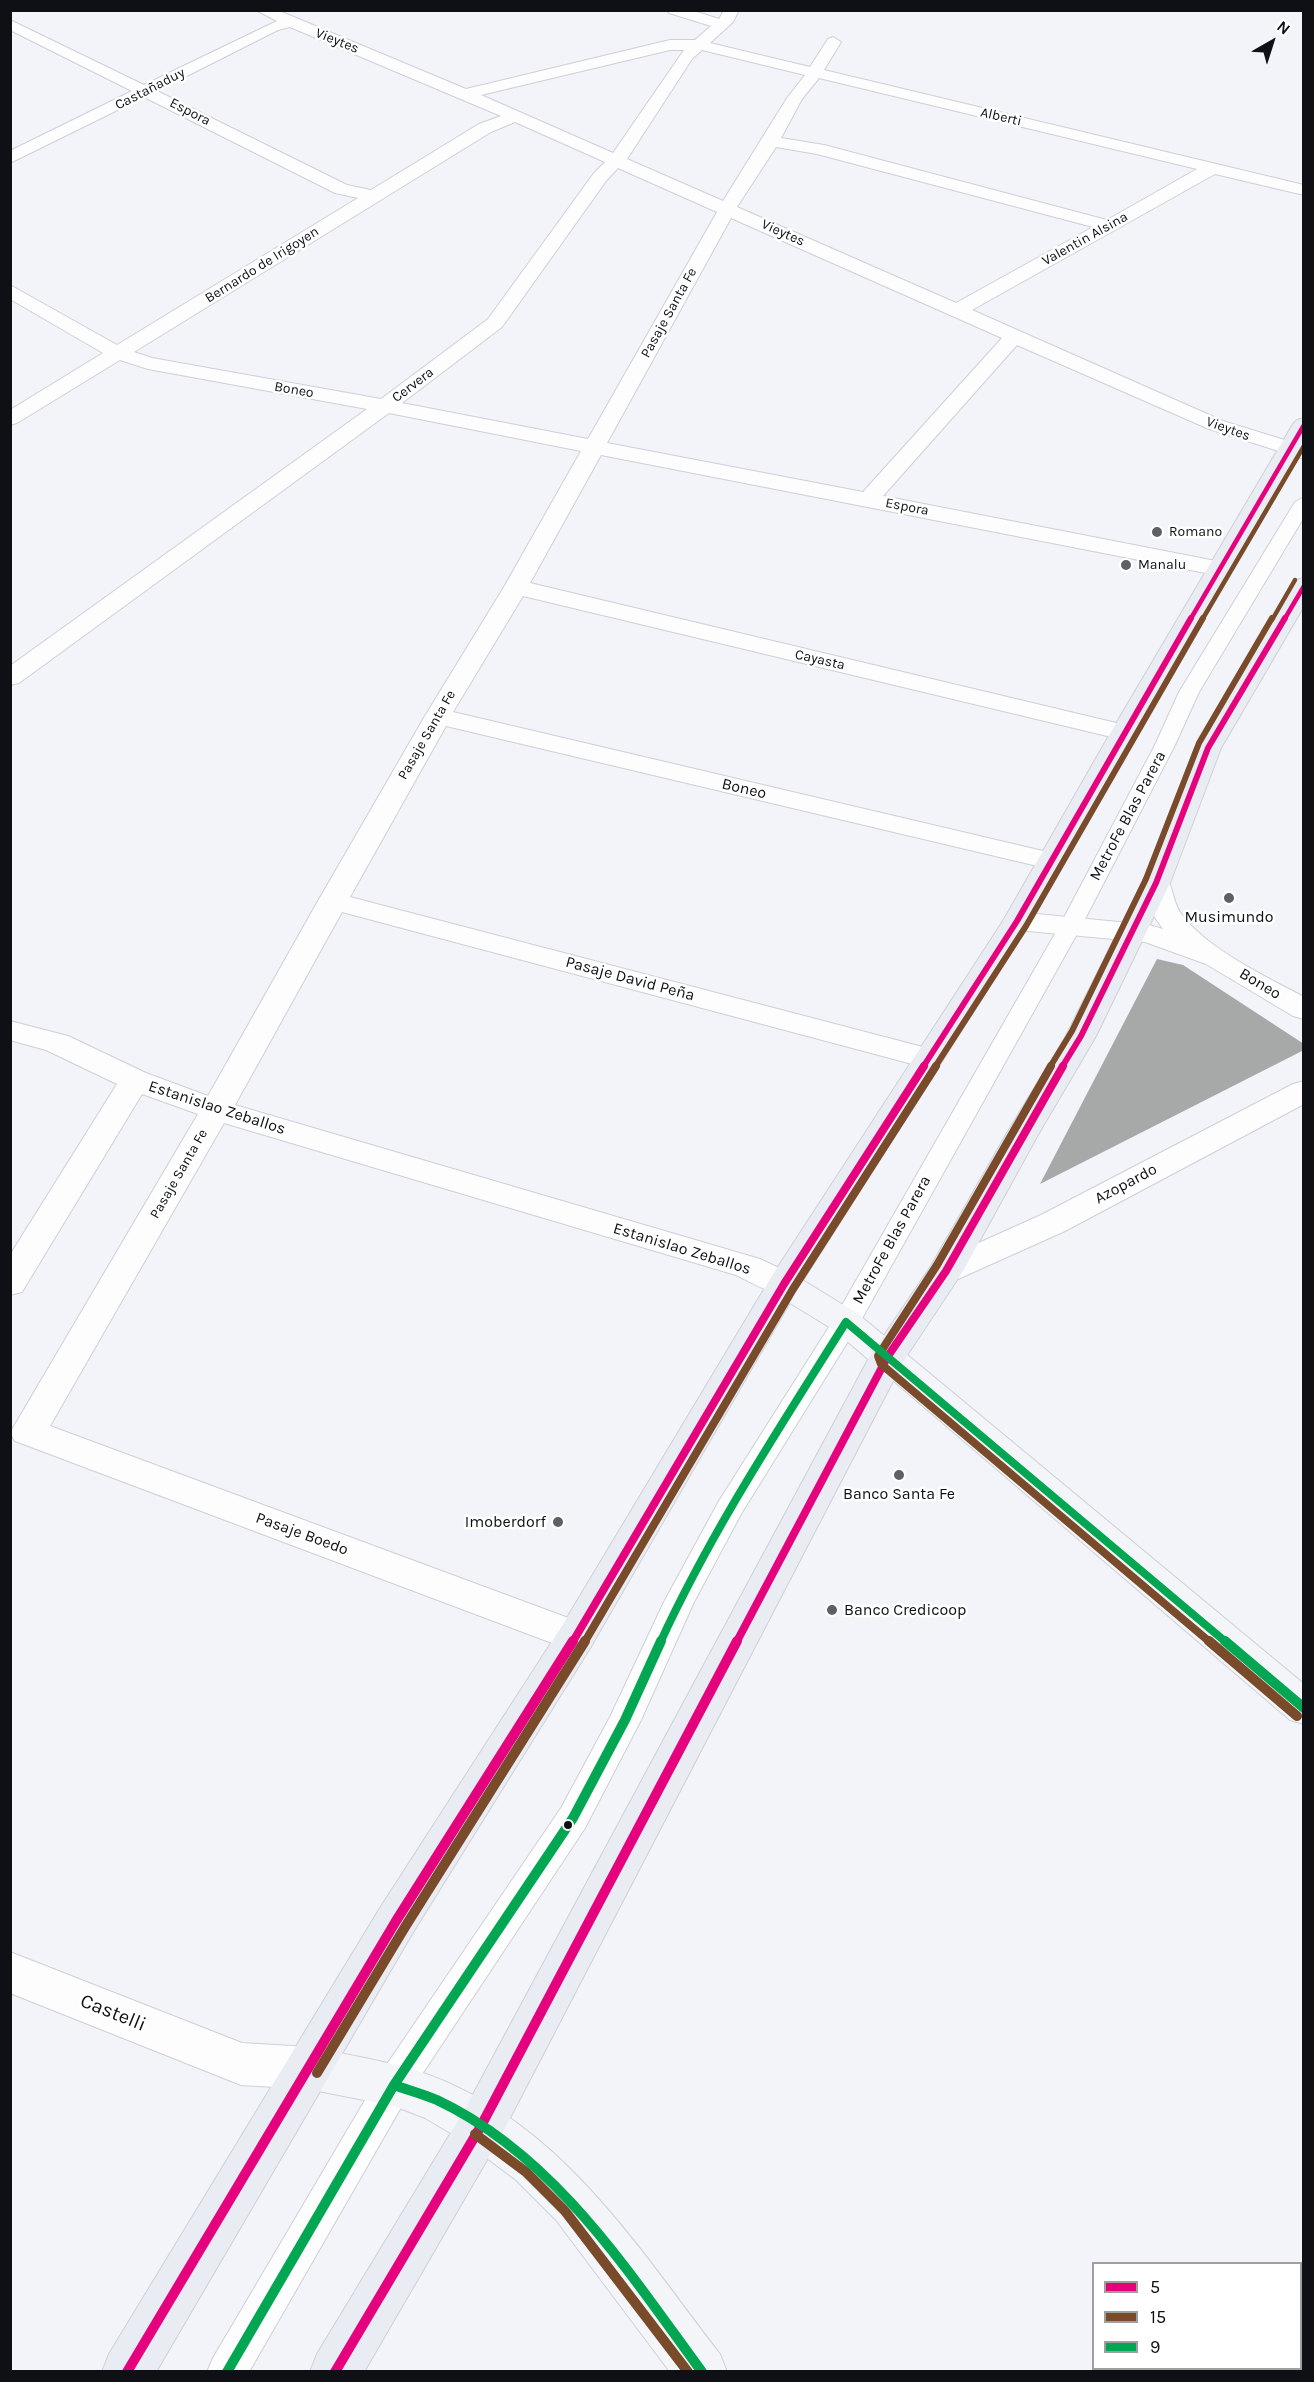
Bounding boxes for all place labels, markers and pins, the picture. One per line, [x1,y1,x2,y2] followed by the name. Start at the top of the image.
[1169,524,1222,540] place label: Romano
[1150,525,1164,539] marker: Romano
[1138,557,1186,573] place label: Manalu
[1119,558,1133,572] marker: Manalu
[1222,891,1236,905] marker: Musimundo
[1185,907,1273,927] place label: Musimundo
[892,1468,906,1482] marker: Banco Santa Fe
[843,1484,955,1504] place label: Banco Santa Fe
[465,1512,546,1532] place label: Imoberdorf
[551,1515,565,1529] marker: Imoberdorf
[844,1600,966,1620] place label: Banco Credicoop
[825,1603,839,1617] marker: Banco Credicoop
[562,1819,574,1831] unlabelled marker

